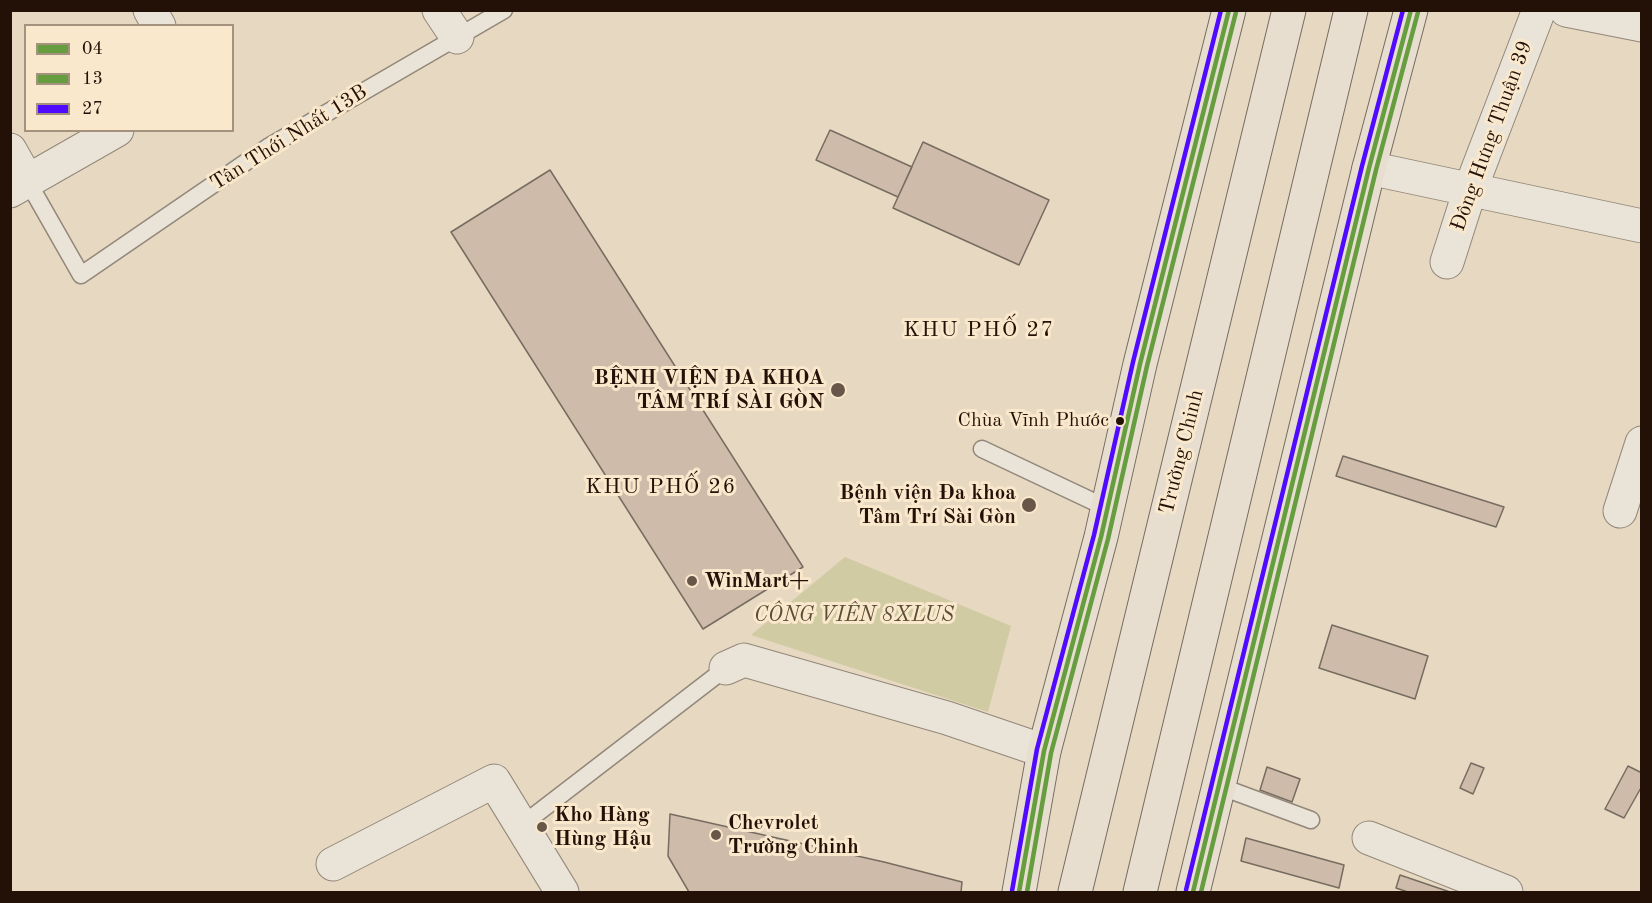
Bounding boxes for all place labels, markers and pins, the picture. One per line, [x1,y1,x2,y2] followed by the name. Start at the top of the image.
[594,365,824,415] place label: BỆNH VIỆN ĐA KHOA TÂM TRÍ SÀI GÒN
[829,381,847,399] marker: BỆNH VIỆN ĐA KHOA TÂM TRÍ SÀI GÒN
[958,409,1109,433] place label: Chùa Vĩnh Phước
[1114,415,1126,427] marker: Chùa Vĩnh Phước
[839,480,1016,530] place label: Bệnh viện Đa khoa Tâm Trí Sài Gòn
[1020,496,1038,514] marker: Bệnh viện Đa khoa Tâm Trí Sài Gòn
[704,568,809,594] place label: WinMart+
[685,574,699,588] marker: WinMart+
[554,802,652,852] place label: Kho Hàng Hùng Hậu
[728,810,859,860] place label: Chevrolet Trường Chinh
[535,820,549,834] marker: Kho Hàng Hùng Hậu
[709,828,723,842] marker: Chevrolet Trường Chinh

